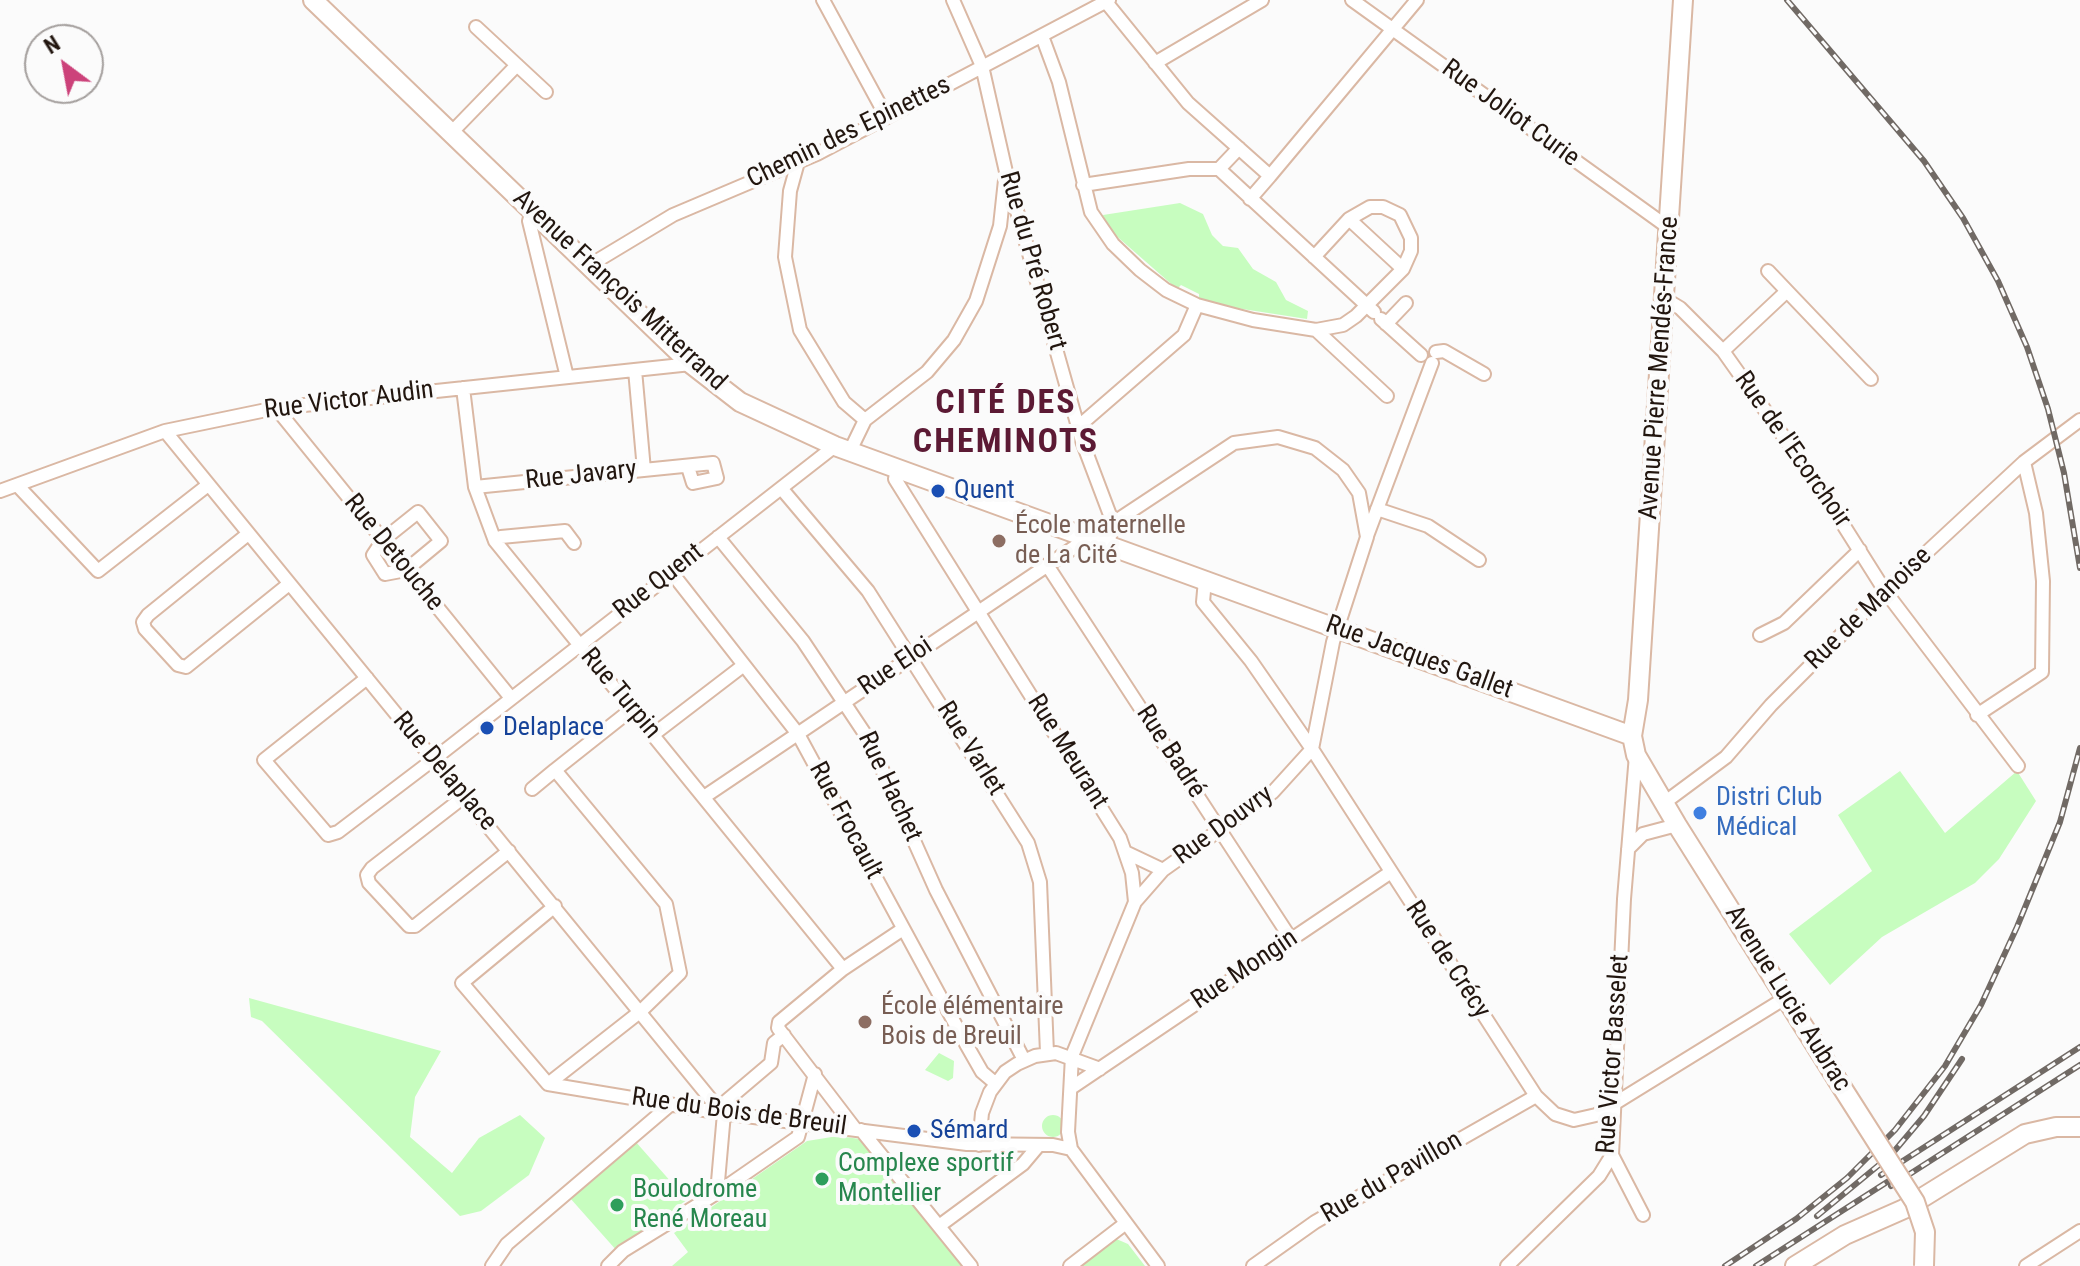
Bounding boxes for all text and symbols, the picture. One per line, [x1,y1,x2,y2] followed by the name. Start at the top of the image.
[24,24,104,104] north arrow
[40,31,64,59] text: N
[1435,54,1585,174] street label: Rue Joliot Curie
[742,70,956,196] street label: Chemin des Epinettes
[992,168,1072,354] street label: Rue du Pré Robert
[506,184,732,398] street label: Avenue François Mitterrand
[1634,215,1686,521] street label: Avenue Pierre Mendés-France
[1727,366,1857,534] street label: Rue de l'Ecorchoir
[263,375,435,427] street label: Rue Victor Audin
[913,384,1099,464] district label: CITÉ DES CHEMINOTS
[524,455,638,497] street label: Rue Javary
[954,475,1015,507] place label: Quent
[929,482,947,500] marker: Quent
[336,488,450,618] street label: Rue Detouche
[1015,510,1186,572] place label: École maternelle de La Cité
[990,532,1008,550] marker: École maternelle de La Cité
[608,537,710,627] street label: Rue Quent
[1799,541,1939,677] street label: Rue de Manoise
[1321,610,1517,706] street label: Rue Jacques Gallet
[853,631,939,703] street label: Rue Eloi
[573,642,667,746] street label: Rue Turpin
[1020,689,1114,815] street label: Rue Meurant
[929,696,1011,802] street label: Rue Varlet
[1129,700,1211,804] street label: Rue Badré
[385,706,503,838] street label: Rue Delaplace
[503,712,604,744] place label: Delaplace
[478,719,496,737] marker: Delaplace
[850,727,928,847] street label: Rue Hachet
[801,757,889,885] street label: Rue Frocault
[1168,780,1280,872] street label: Rue Douvry
[1716,782,1822,844] place label: Distri Club Médical
[1691,804,1709,822] marker: Distri Club Médical
[1398,896,1496,1024] street label: Rue de Crécy
[1717,900,1857,1098] street label: Avenue Lucie Aubrac
[1186,923,1304,1017] street label: Rue Mongin
[1591,953,1637,1155] street label: Rue Victor Basselet
[881,991,1064,1052] place label: École élémentaire Bois de Breuil
[856,1013,874,1031] marker: École élémentaire Bois de Breuil
[630,1082,848,1144] street label: Rue du Bois de Breuil
[930,1115,1008,1147] place label: Sémard
[905,1122,923,1140] marker: Sémard
[1316,1125,1468,1231] street label: Rue du Pavillon
[838,1148,1014,1210] place label: Complexe sportif Montellier
[813,1170,831,1188] marker: Complexe sportif Montellier
[633,1174,767,1236] place label: Boulodrome René Moreau
[608,1196,626,1214] marker: Boulodrome René Moreau

